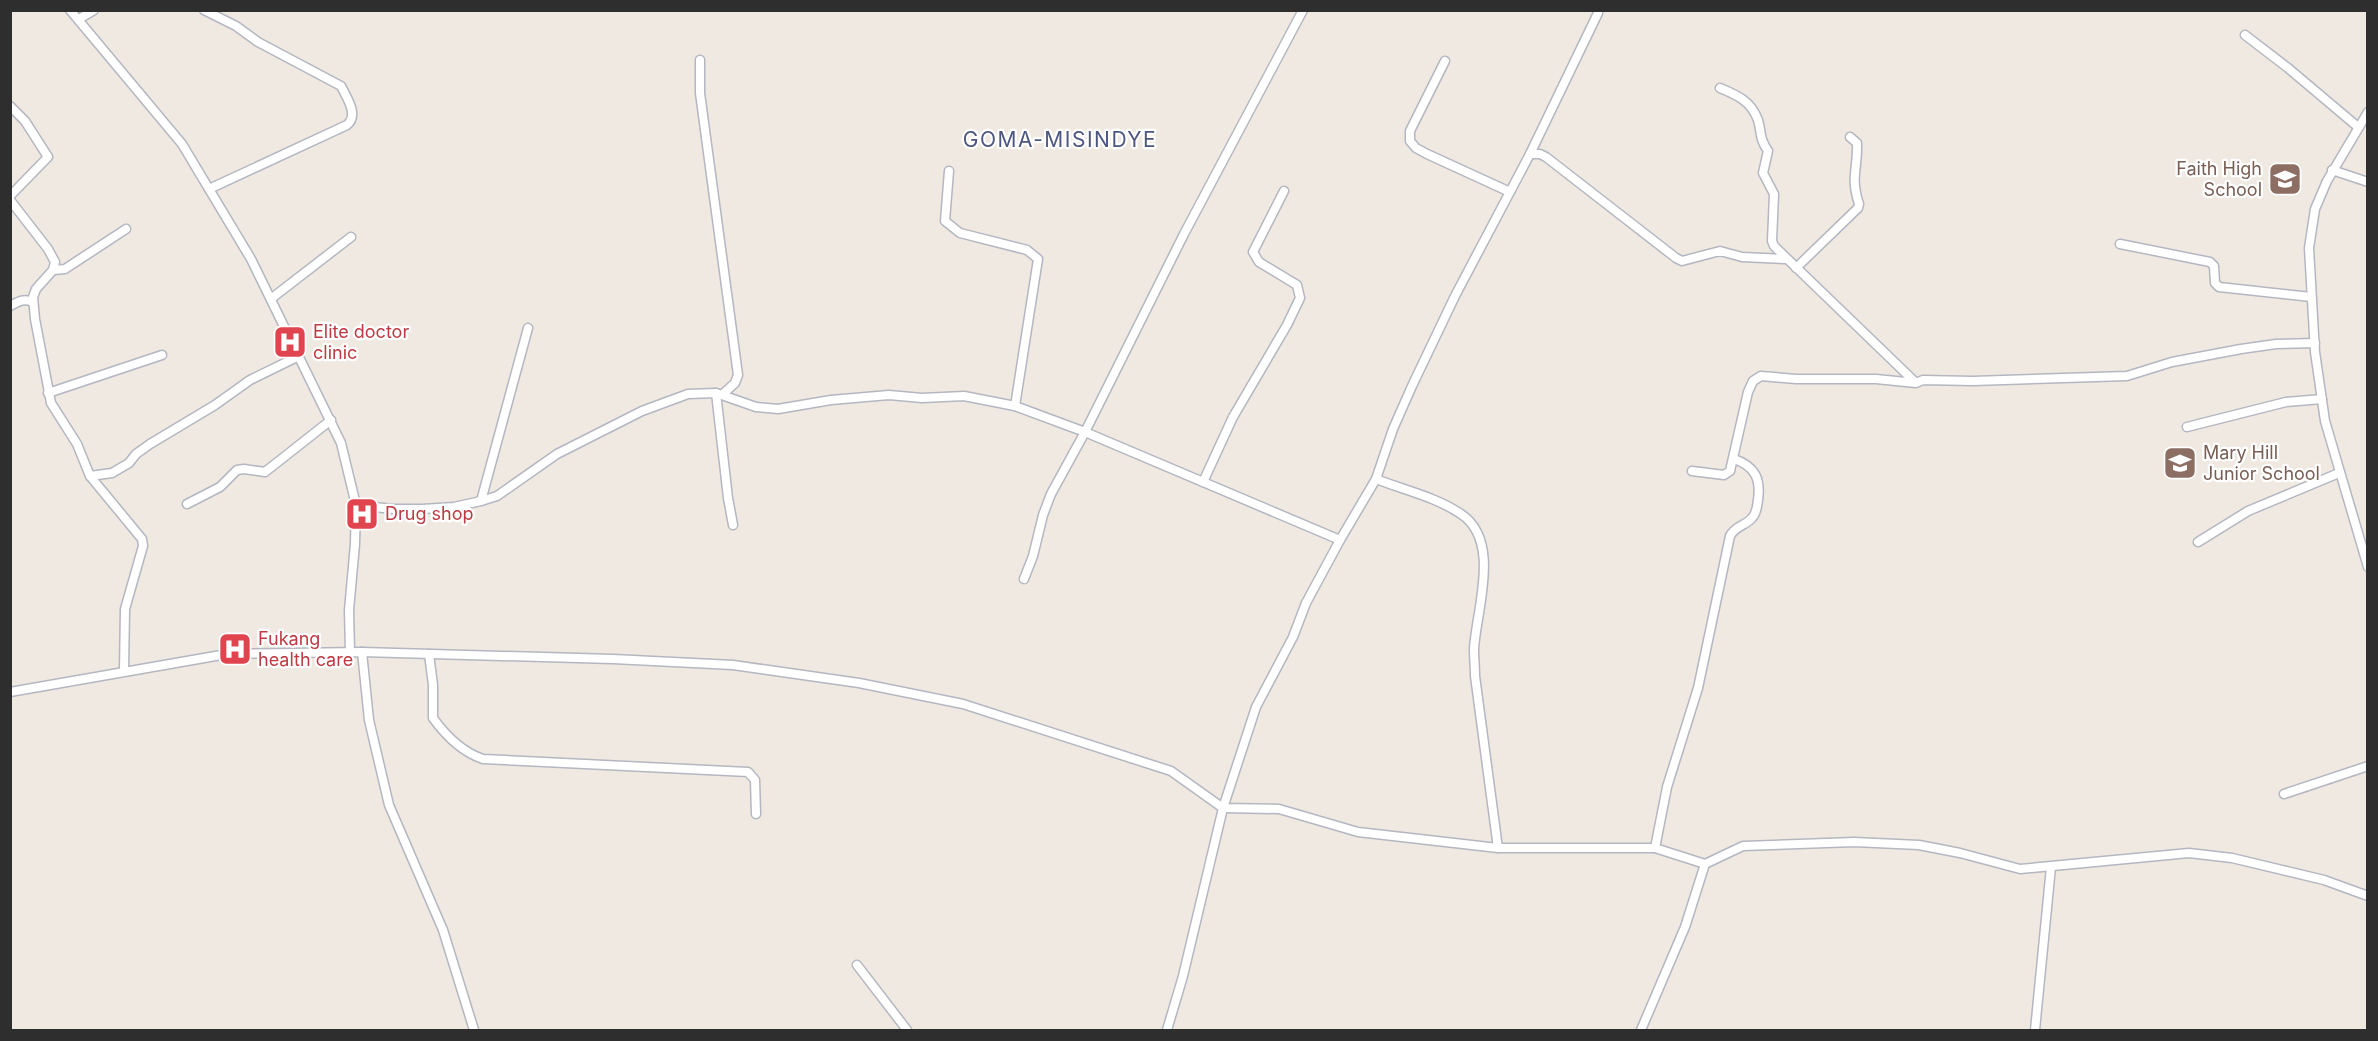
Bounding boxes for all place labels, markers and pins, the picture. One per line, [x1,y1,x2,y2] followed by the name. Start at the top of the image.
[2176,158,2262,200] place label: Faith High School
[2267,161,2303,197] school or university icon: Faith High School
[313,321,409,363] place label: Elite doctor clinic
[272,324,308,360] hospital icon: Elite doctor clinic
[2203,442,2320,484] place label: Mary Hill Junior School
[2162,445,2198,481] school or university icon: Mary Hill Junior School
[344,496,380,532] hospital icon: Drug shop
[385,503,473,524] place label: Drug shop
[258,628,353,670] place label: Fukang health care
[217,631,253,667] hospital icon: Fukang health care

